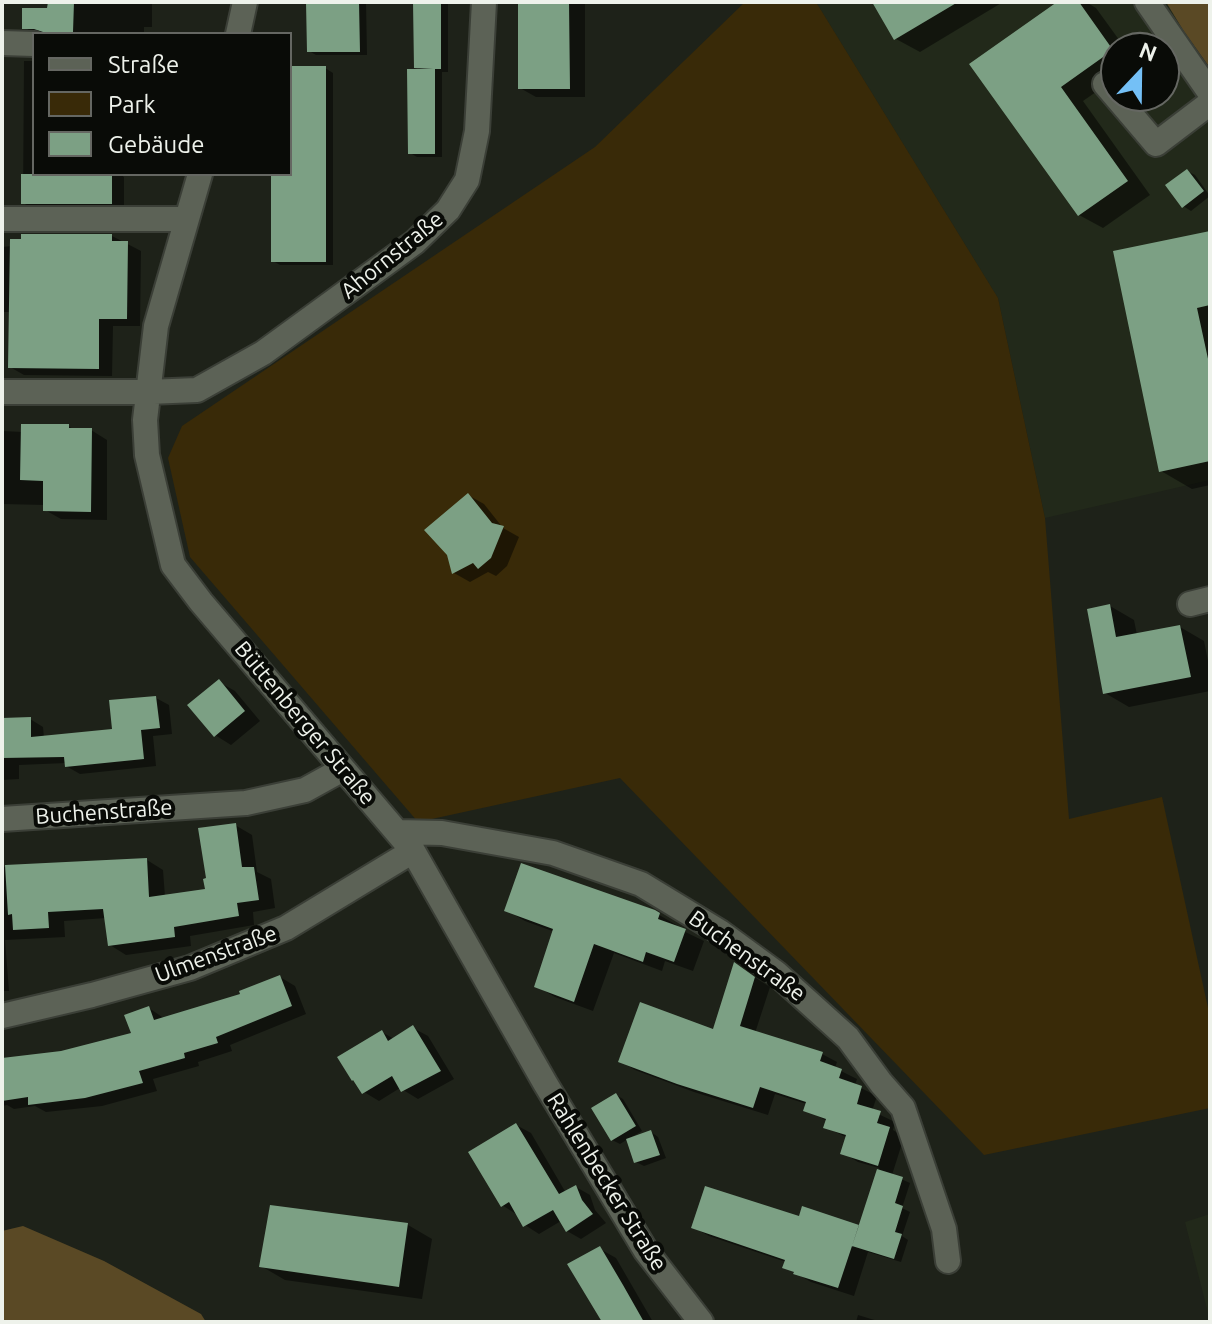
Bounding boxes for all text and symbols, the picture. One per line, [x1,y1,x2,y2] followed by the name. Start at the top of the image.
[32,32,292,176] legend
[1100,32,1180,112] north arrow
[1136,36,1161,66] text: N
[108,51,179,78] text: Straße
[108,91,156,118] text: Park
[108,131,205,158] text: Gebäude
[336,206,448,304] street label: Ahornstraße
[229,636,381,810] street label: Büttenberger Straße
[35,794,173,830] street label: Buchenstraße
[684,905,810,1007] street label: Buchenstraße
[151,920,281,988] street label: Ulmenstraße
[542,1088,672,1276] street label: Rahlenbecker Straße

